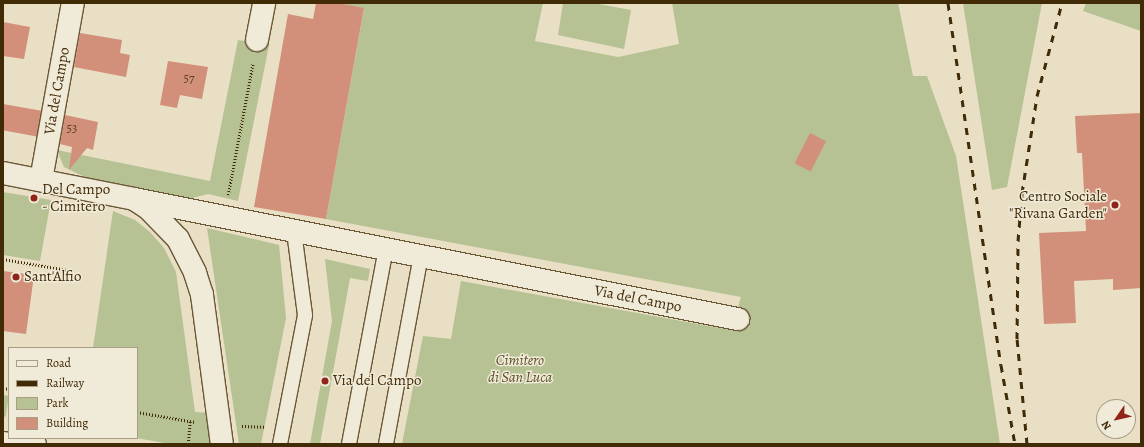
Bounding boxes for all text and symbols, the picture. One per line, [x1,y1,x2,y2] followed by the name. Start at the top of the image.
[40,46,74,136] street label: Via del Campo
[183,70,195,86] house number: 57
[67,120,77,136] house number: 53
[42,180,110,215] place label: Del Campo - Cimitero
[1009,187,1107,222] place label: Centro Sociale "Rivana Garden"
[29,193,39,203] marker: Del Campo - Cimitero
[1110,200,1120,210] marker: Centro Sociale "Rivana Garden"
[24,268,81,286] place label: Sant'Alfio
[11,272,21,282] marker: Sant'Alfio
[593,282,683,316] street label: Via del Campo
[8,347,138,439] legend
[488,351,552,386] park label: Cimitero di San Luca
[46,355,71,371] text: Road
[333,372,421,390] place label: Via del Campo
[46,375,84,391] text: Railway
[320,376,330,386] marker: Via del Campo
[46,395,69,411] text: Park
[1096,399,1136,439] north arrow
[46,415,88,431] text: Building
[1098,418,1115,433] text: N

